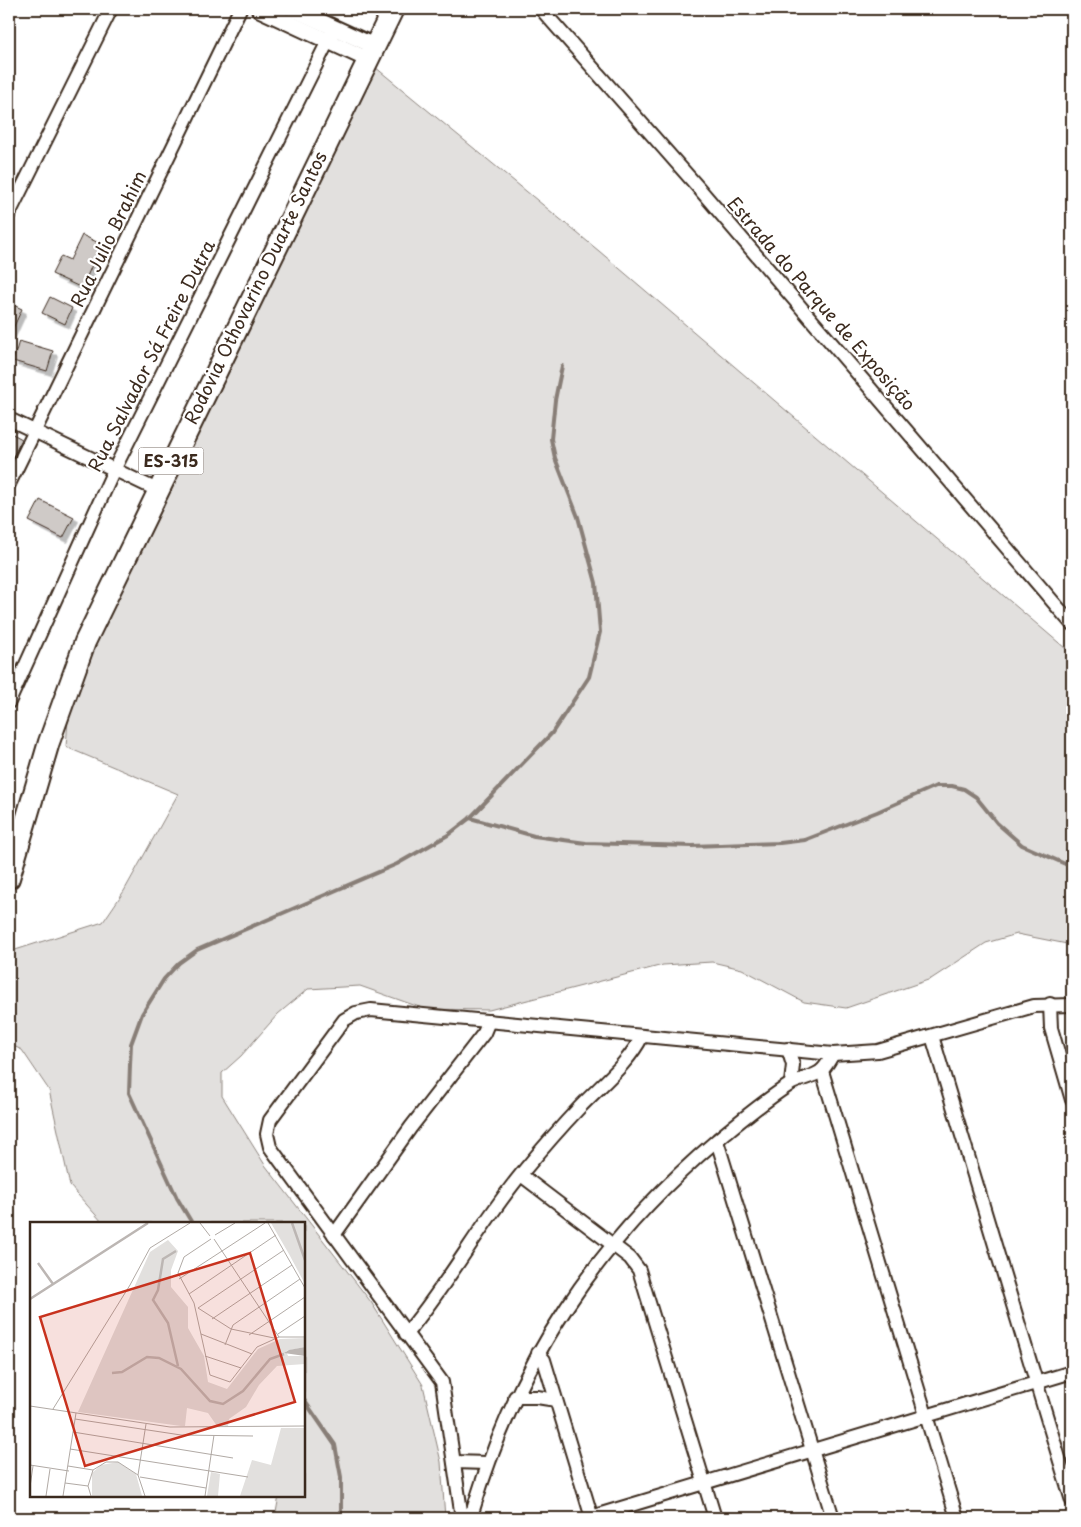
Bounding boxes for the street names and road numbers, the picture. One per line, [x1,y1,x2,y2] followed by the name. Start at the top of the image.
[177,146,333,429] street label: Rodovia Othovarino Duarte Santos
[63,166,152,311] street label: Rua Julio Brahim
[722,190,923,416] street label: Estrada do Parque de Exposição
[80,234,221,476] street label: Rua Salvador Sá Freire Dutra
[138,448,204,474] road number: ES-315

